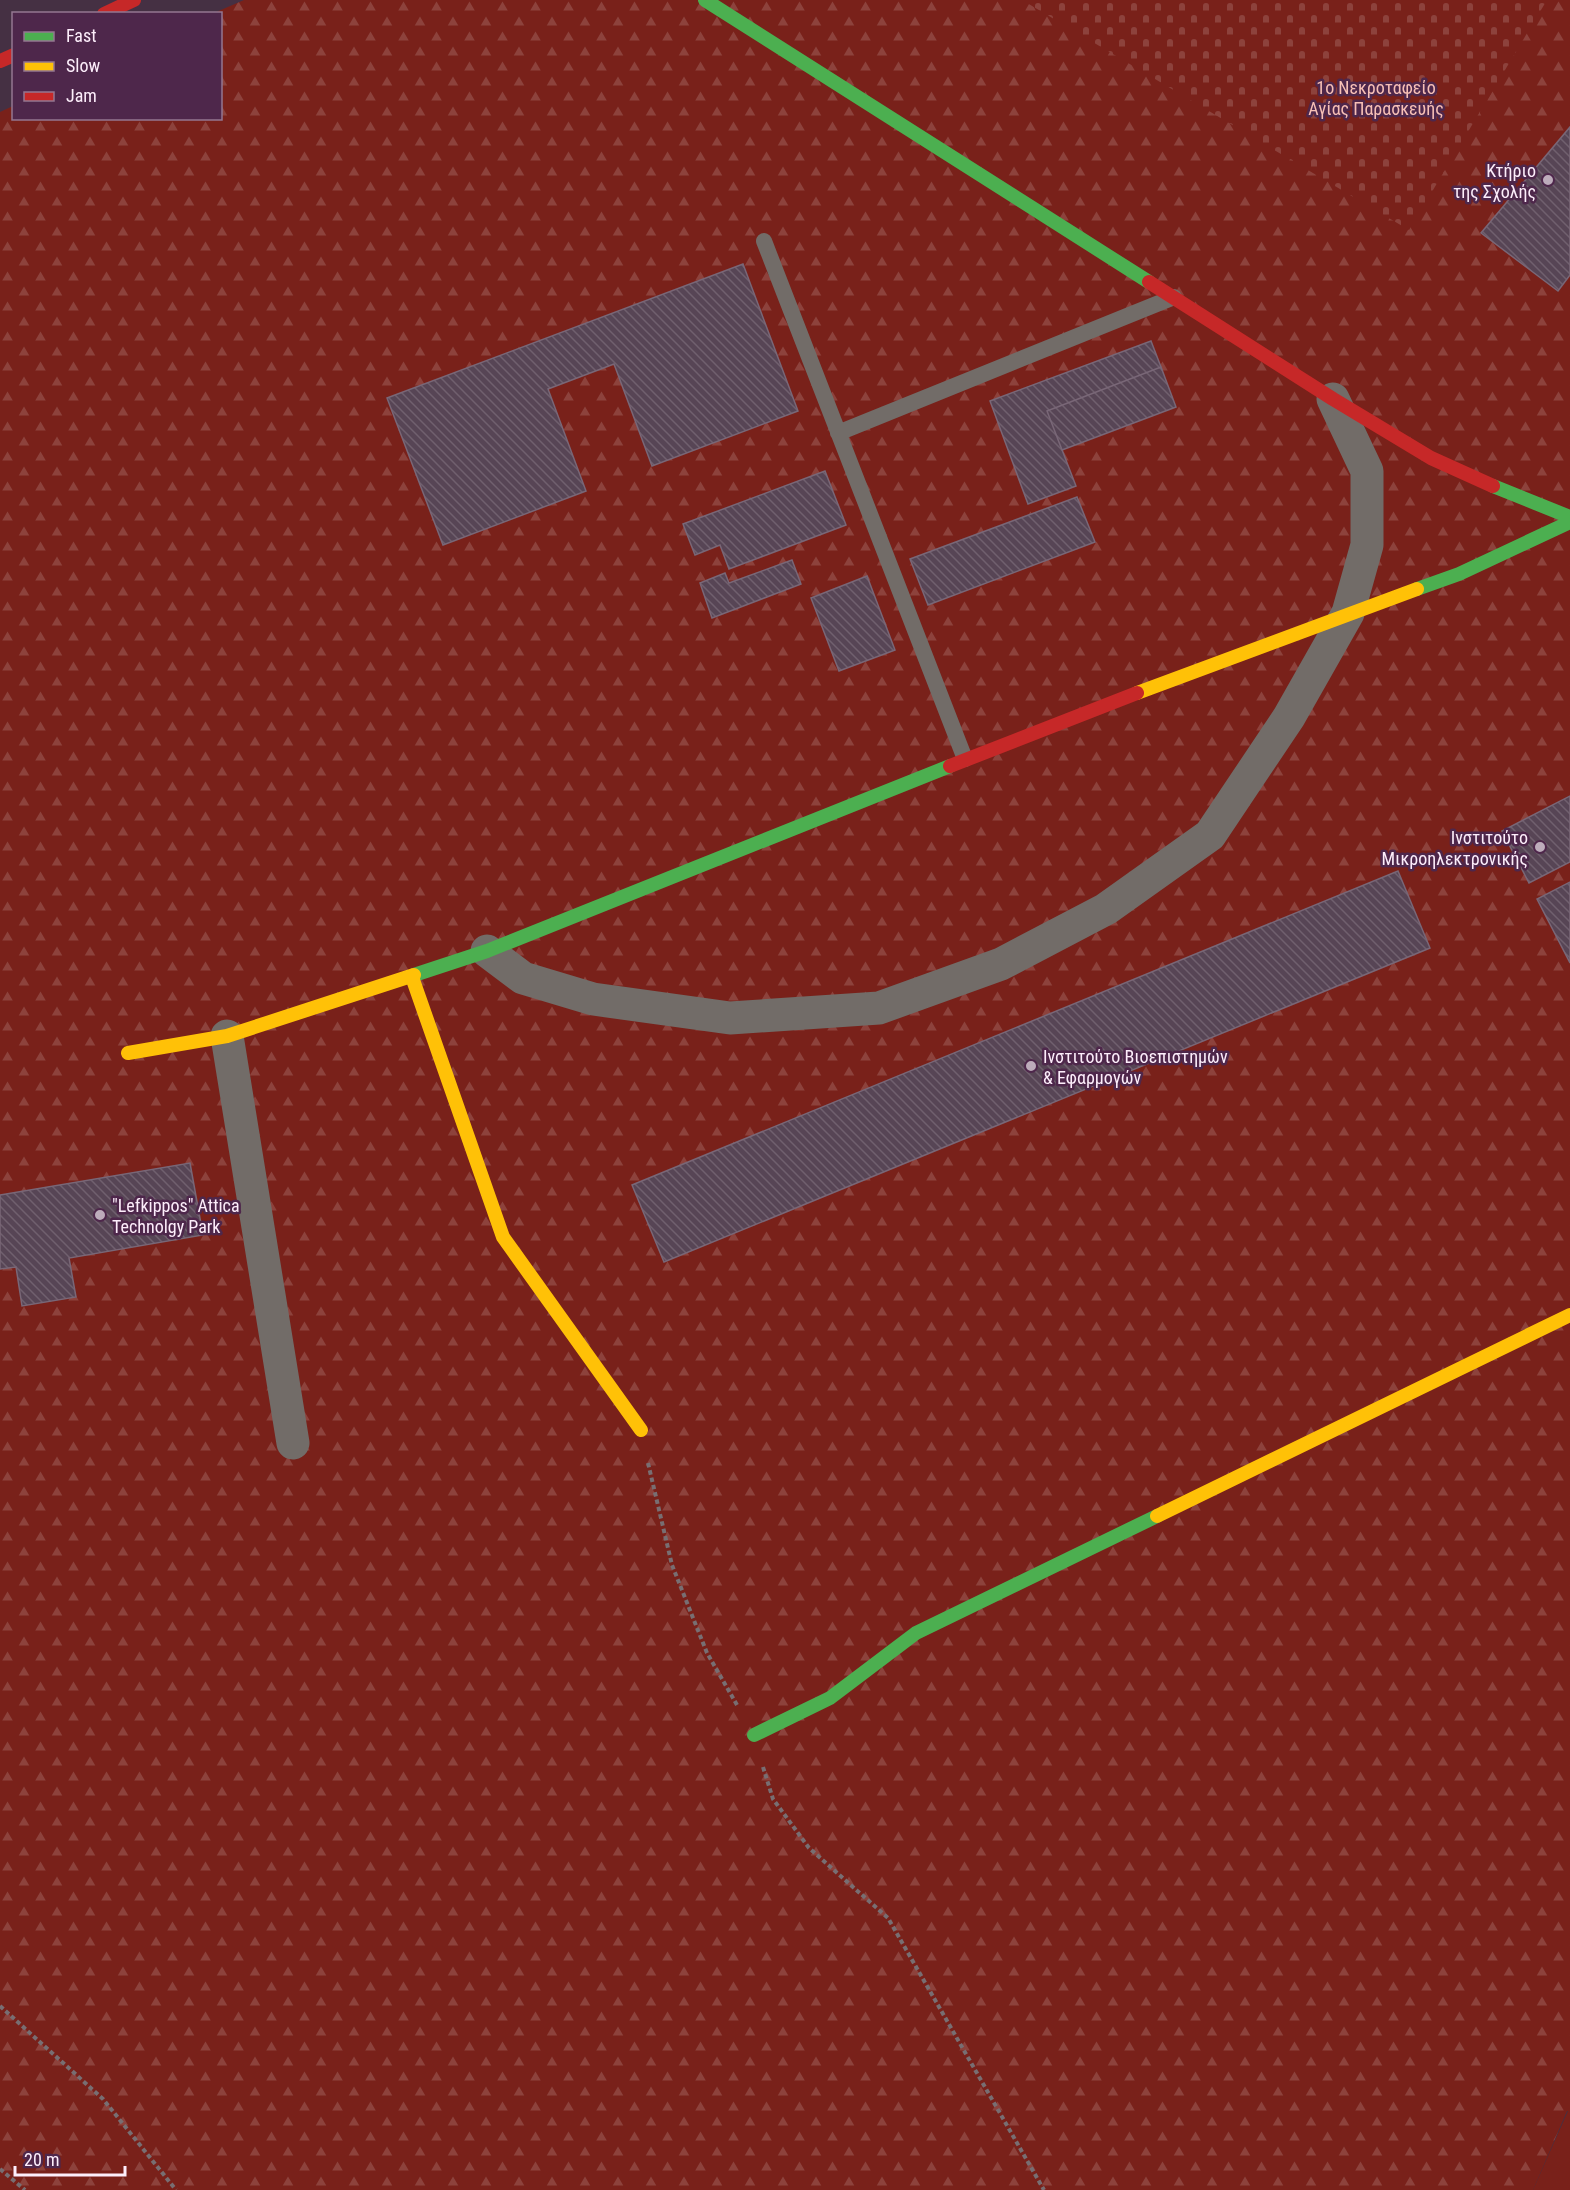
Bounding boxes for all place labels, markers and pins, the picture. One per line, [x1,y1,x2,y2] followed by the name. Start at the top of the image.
[1453,160,1536,202] place label: Κτήριο της Σχολής
[1541,173,1555,187] marker: Κτήριο της Σχολής
[1382,827,1528,869] place label: Ινστιτούτο Μικροηλεκτρονικής
[1533,840,1547,854] marker: Ινστιτούτο Μικροηλεκτρονικής
[1043,1046,1228,1088] place label: Ινστιτούτο Βιοεπιστημών & Εφαρμογών
[1024,1059,1038,1073] marker: Ινστιτούτο Βιοεπιστημών & Εφαρμογών
[112,1195,240,1237] place label: "Lefkippos" Attica Technolgy Park
[93,1208,107,1222] marker: "Lefkippos" Attica Technolgy Park

